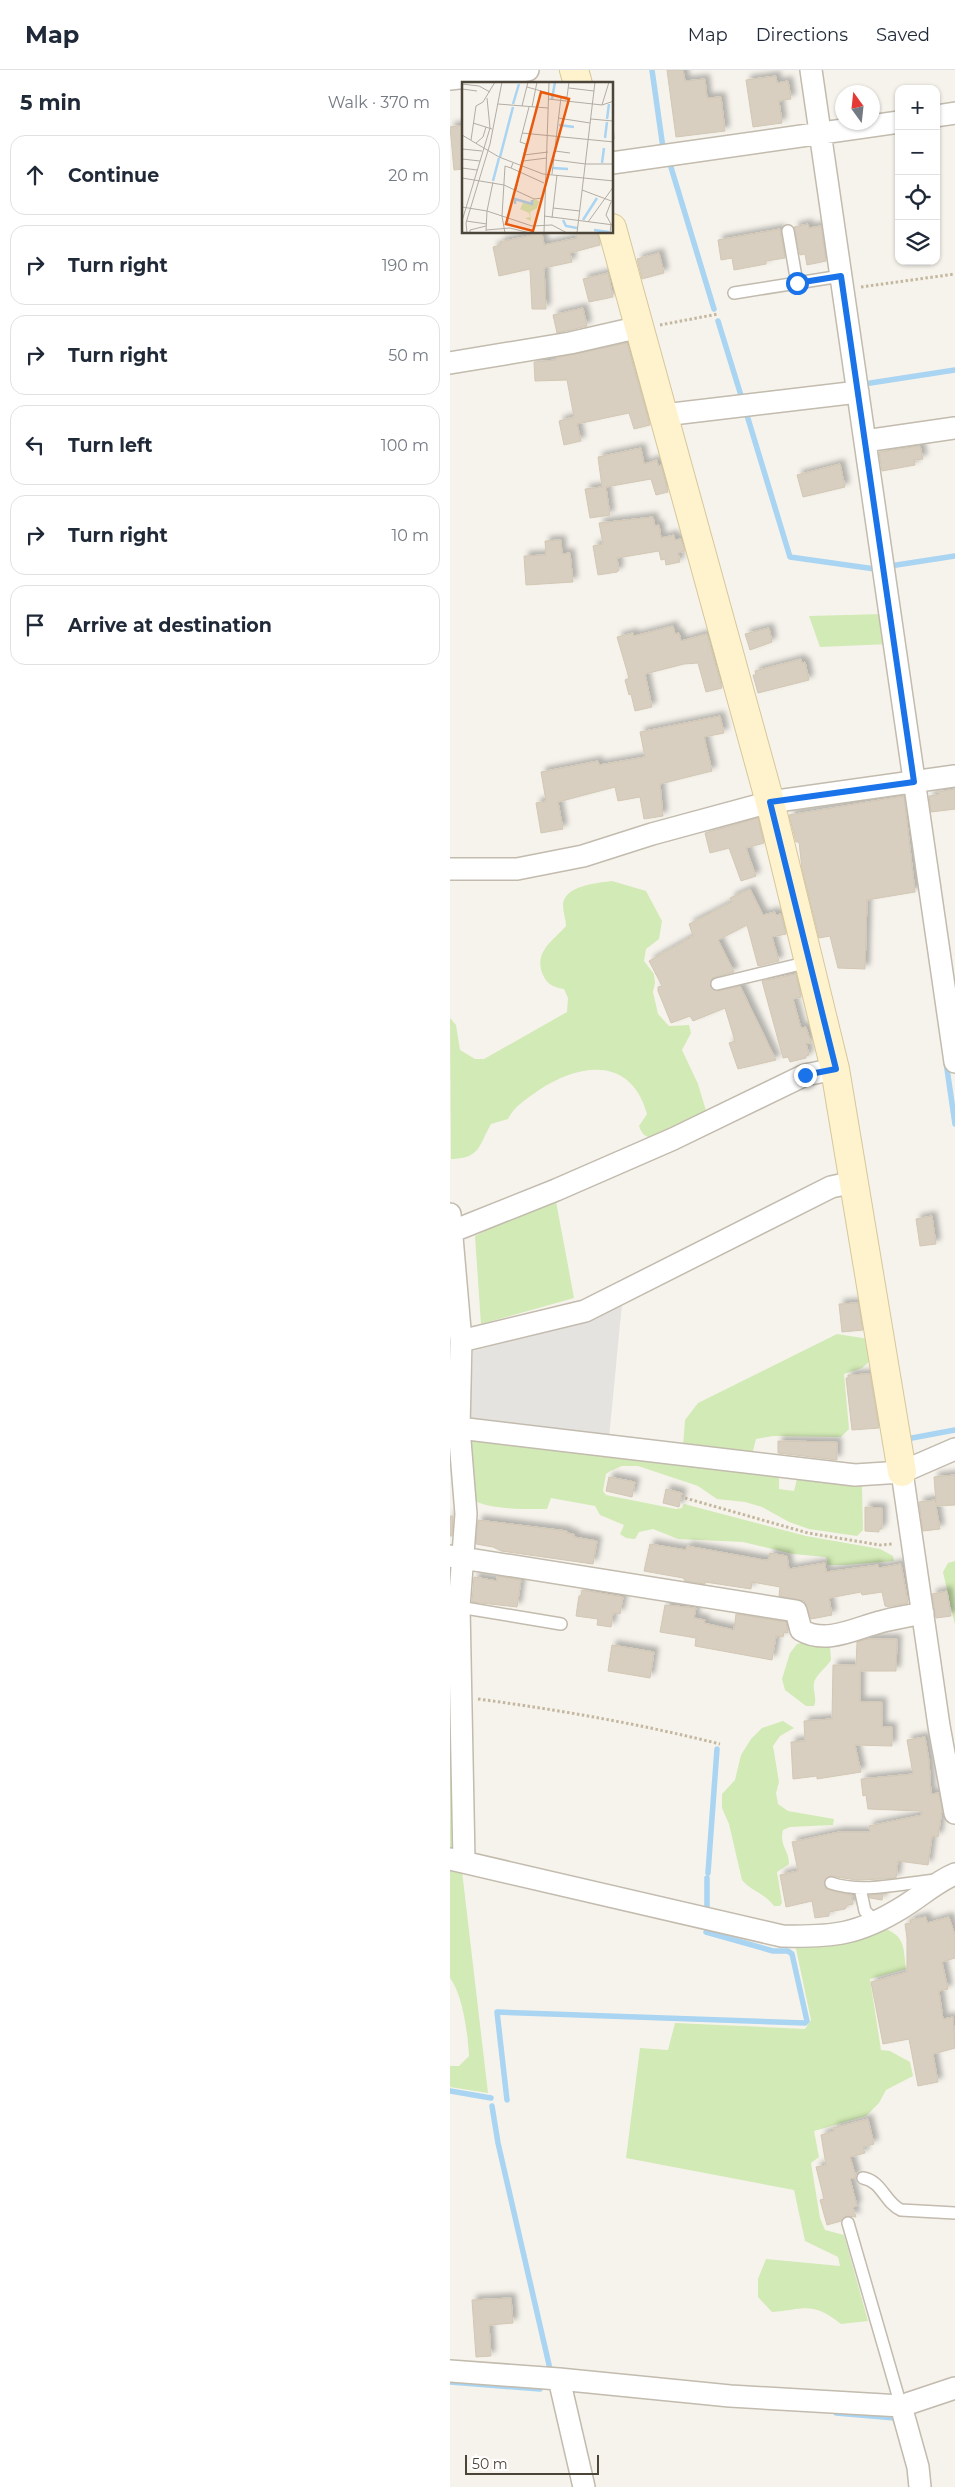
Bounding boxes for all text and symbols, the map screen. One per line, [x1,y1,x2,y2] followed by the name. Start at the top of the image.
[25,20,79,49] text: Map
[688,24,728,46] text: Map
[756,24,848,46] text: Directions
[876,24,930,46] text: Saved
[462,82,614,234] inset map
[835,85,880,130] north arrow
[895,85,940,265] map controls
[895,85,940,130] button: +
[20,90,81,115] text: 5 min
[328,93,430,112] text: Walk · 370 m
[895,130,940,175] button: −
[21,161,49,189] icon: ahead
[68,164,159,187] text: Continue
[388,166,429,185] text: 20 m
[895,175,940,220] button: locate
[895,220,940,265] button: layers
[21,251,49,279] icon: right
[68,254,168,277] text: Turn right
[382,256,429,275] text: 190 m
[786,272,809,295] route start
[21,341,49,369] icon: right
[68,344,168,367] text: Turn right
[388,346,429,365] text: 50 m
[21,431,49,459] icon: left
[68,434,153,457] text: Turn left
[381,436,429,455] text: 100 m
[21,521,49,549] icon: right
[68,524,168,547] text: Turn right
[391,526,429,545] text: 10 m
[21,611,49,639] icon: arrive
[68,614,272,637] text: Arrive at destination
[794,1064,817,1087] route end
[465,2452,599,2475] scale bar
[472,2455,508,2473] text: 50 m

